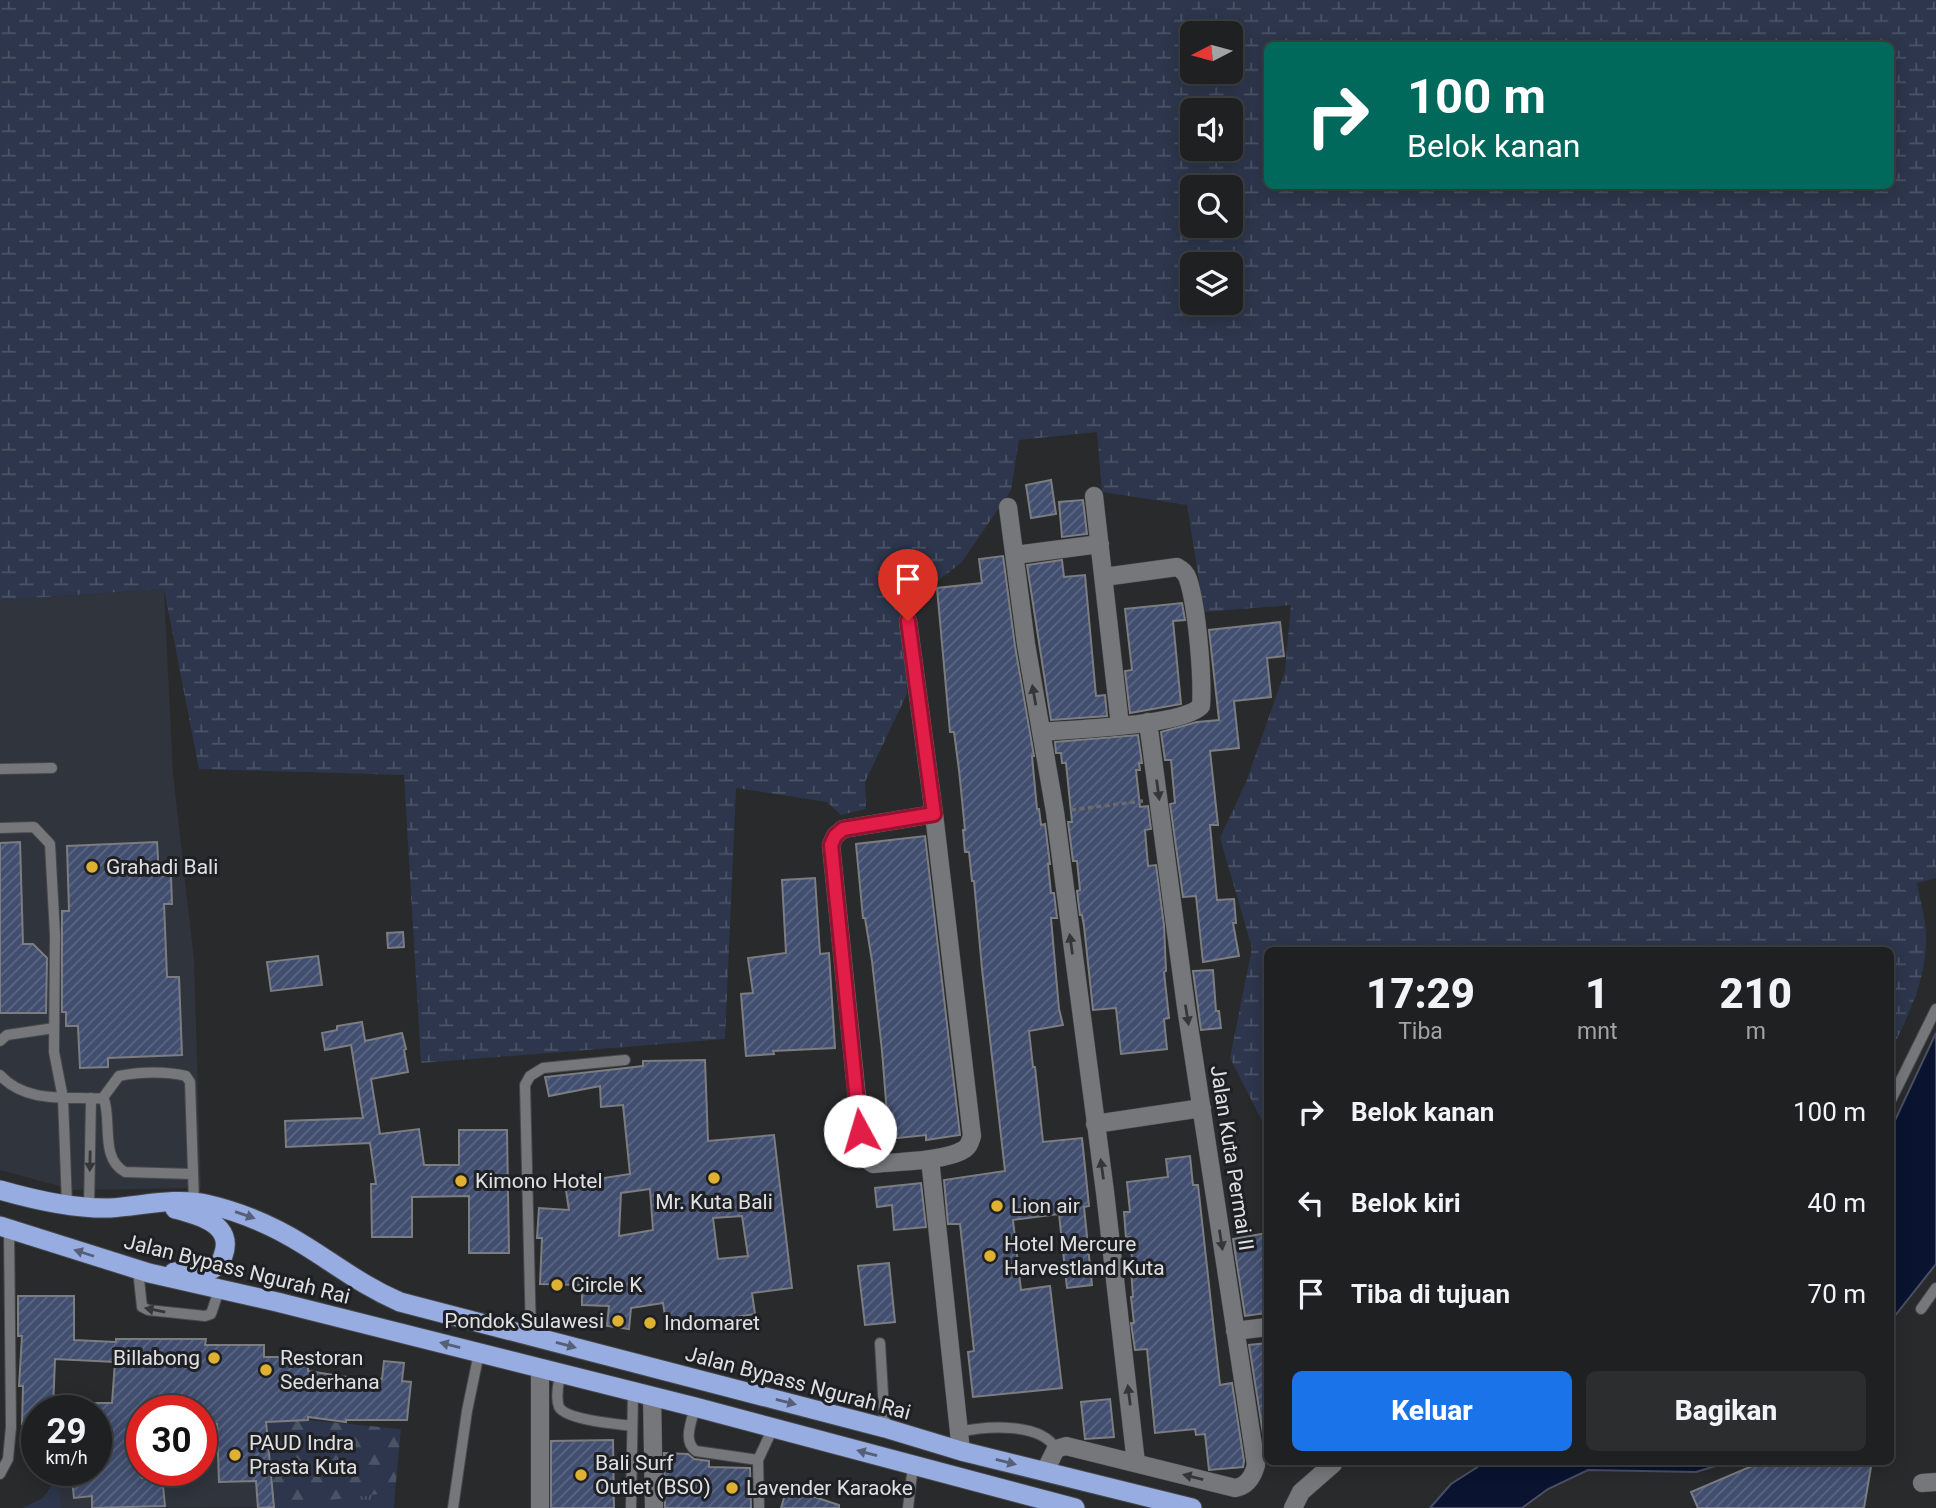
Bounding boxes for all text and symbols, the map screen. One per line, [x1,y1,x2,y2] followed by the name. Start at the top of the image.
[1180,21,1242,84] north arrow
[1180,21,1243,315] map controls
[1407,68,1546,125] text: 100 m
[1292,70,1383,161] icon: right
[1180,98,1243,161] button: sound
[1407,127,1580,165] text: Belok kanan
[1180,175,1243,238] button: search
[1180,252,1243,315] button: layers
[878,549,938,621] pin
[889,560,927,598] icon: arrive
[1029,683,1040,705] one-way arrow
[1152,779,1163,801] one-way arrow
[106,855,218,879] place label: Grahadi Bali
[84,859,100,875] marker: Grahadi Bali
[1066,933,1077,955] one-way arrow
[1366,969,1475,1018] text: 17:29
[1585,969,1609,1018] text: 1
[1719,969,1792,1018] text: 210
[1182,1004,1193,1026] one-way arrow
[1398,1018,1443,1045] text: Tiba
[1577,1018,1617,1045] text: mnt
[1746,1018,1766,1045] text: m
[1205,1064,1259,1252] street label: Jalan Kuta Permai II
[1292,1093,1330,1131] icon: right
[823,1094,897,1168] position arrow
[1351,1097,1494,1127] text: Belok kanan
[1793,1097,1866,1127] text: 100 m
[84,1150,95,1172] one-way arrow
[1096,1158,1107,1180] one-way arrow
[475,1169,603,1193] place label: Kimono Hotel
[706,1170,722,1186] marker: Mr. Kuta Bali
[453,1173,469,1189] marker: Kimono Hotel
[1292,1184,1330,1222] icon: left
[1351,1188,1461,1218] text: Belok kiri
[1808,1188,1866,1218] text: 40 m
[655,1190,773,1214] place label: Mr. Kuta Bali
[1011,1194,1080,1218] place label: Lion air
[989,1198,1005,1214] marker: Lion air
[234,1210,255,1221] one-way arrow
[121,1229,353,1309] street label: Jalan Bypass Ngurah Rai
[1216,1229,1227,1251] one-way arrow
[1004,1232,1165,1280] place label: Hotel Mercure Harvestland Kuta
[73,1247,94,1257] one-way arrow
[982,1248,998,1264] marker: Hotel Mercure Harvestland Kuta
[571,1273,643,1297] place label: Circle K
[1292,1275,1330,1313] icon: arrive
[549,1277,565,1293] marker: Circle K
[1351,1279,1510,1309] text: Tiba di tujuan
[1808,1279,1866,1309] text: 70 m
[144,1304,166,1315] one-way arrow
[444,1309,604,1333] place label: Pondok Sulawesi
[664,1311,760,1335] place label: Indomaret
[610,1313,626,1329] marker: Pondok Sulawesi
[642,1315,658,1331] marker: Indomaret
[439,1340,461,1351] one-way arrow
[555,1340,577,1351] one-way arrow
[683,1341,913,1425] street label: Jalan Bypass Ngurah Rai
[113,1346,200,1370] place label: Billabong
[280,1346,380,1394] place label: Restoran Sederhana
[206,1350,222,1366] marker: Billabong
[258,1362,274,1378] marker: Restoran Sederhana
[1292,1371,1572,1451] button: Keluar
[1586,1371,1866,1451] button: Bagikan
[1124,1384,1135,1406] one-way arrow
[126,1395,217,1486] speed limit sign: 30
[775,1397,797,1408] one-way arrow
[46,1411,87,1452] text: 29
[249,1431,358,1479] place label: PAUD Indra Prasta Kuta
[45,1447,88,1468] text: km/h
[227,1447,243,1463] marker: PAUD Indra Prasta Kuta
[856,1447,878,1458] one-way arrow
[595,1451,711,1499] place label: Bali Surf Outlet (BSO)
[995,1457,1017,1468] one-way arrow
[573,1467,589,1483] marker: Bali Surf Outlet (BSO)
[1182,1471,1204,1482] one-way arrow
[746,1476,913,1500] place label: Lavender Karaoke
[724,1480,740,1496] marker: Lavender Karaoke

